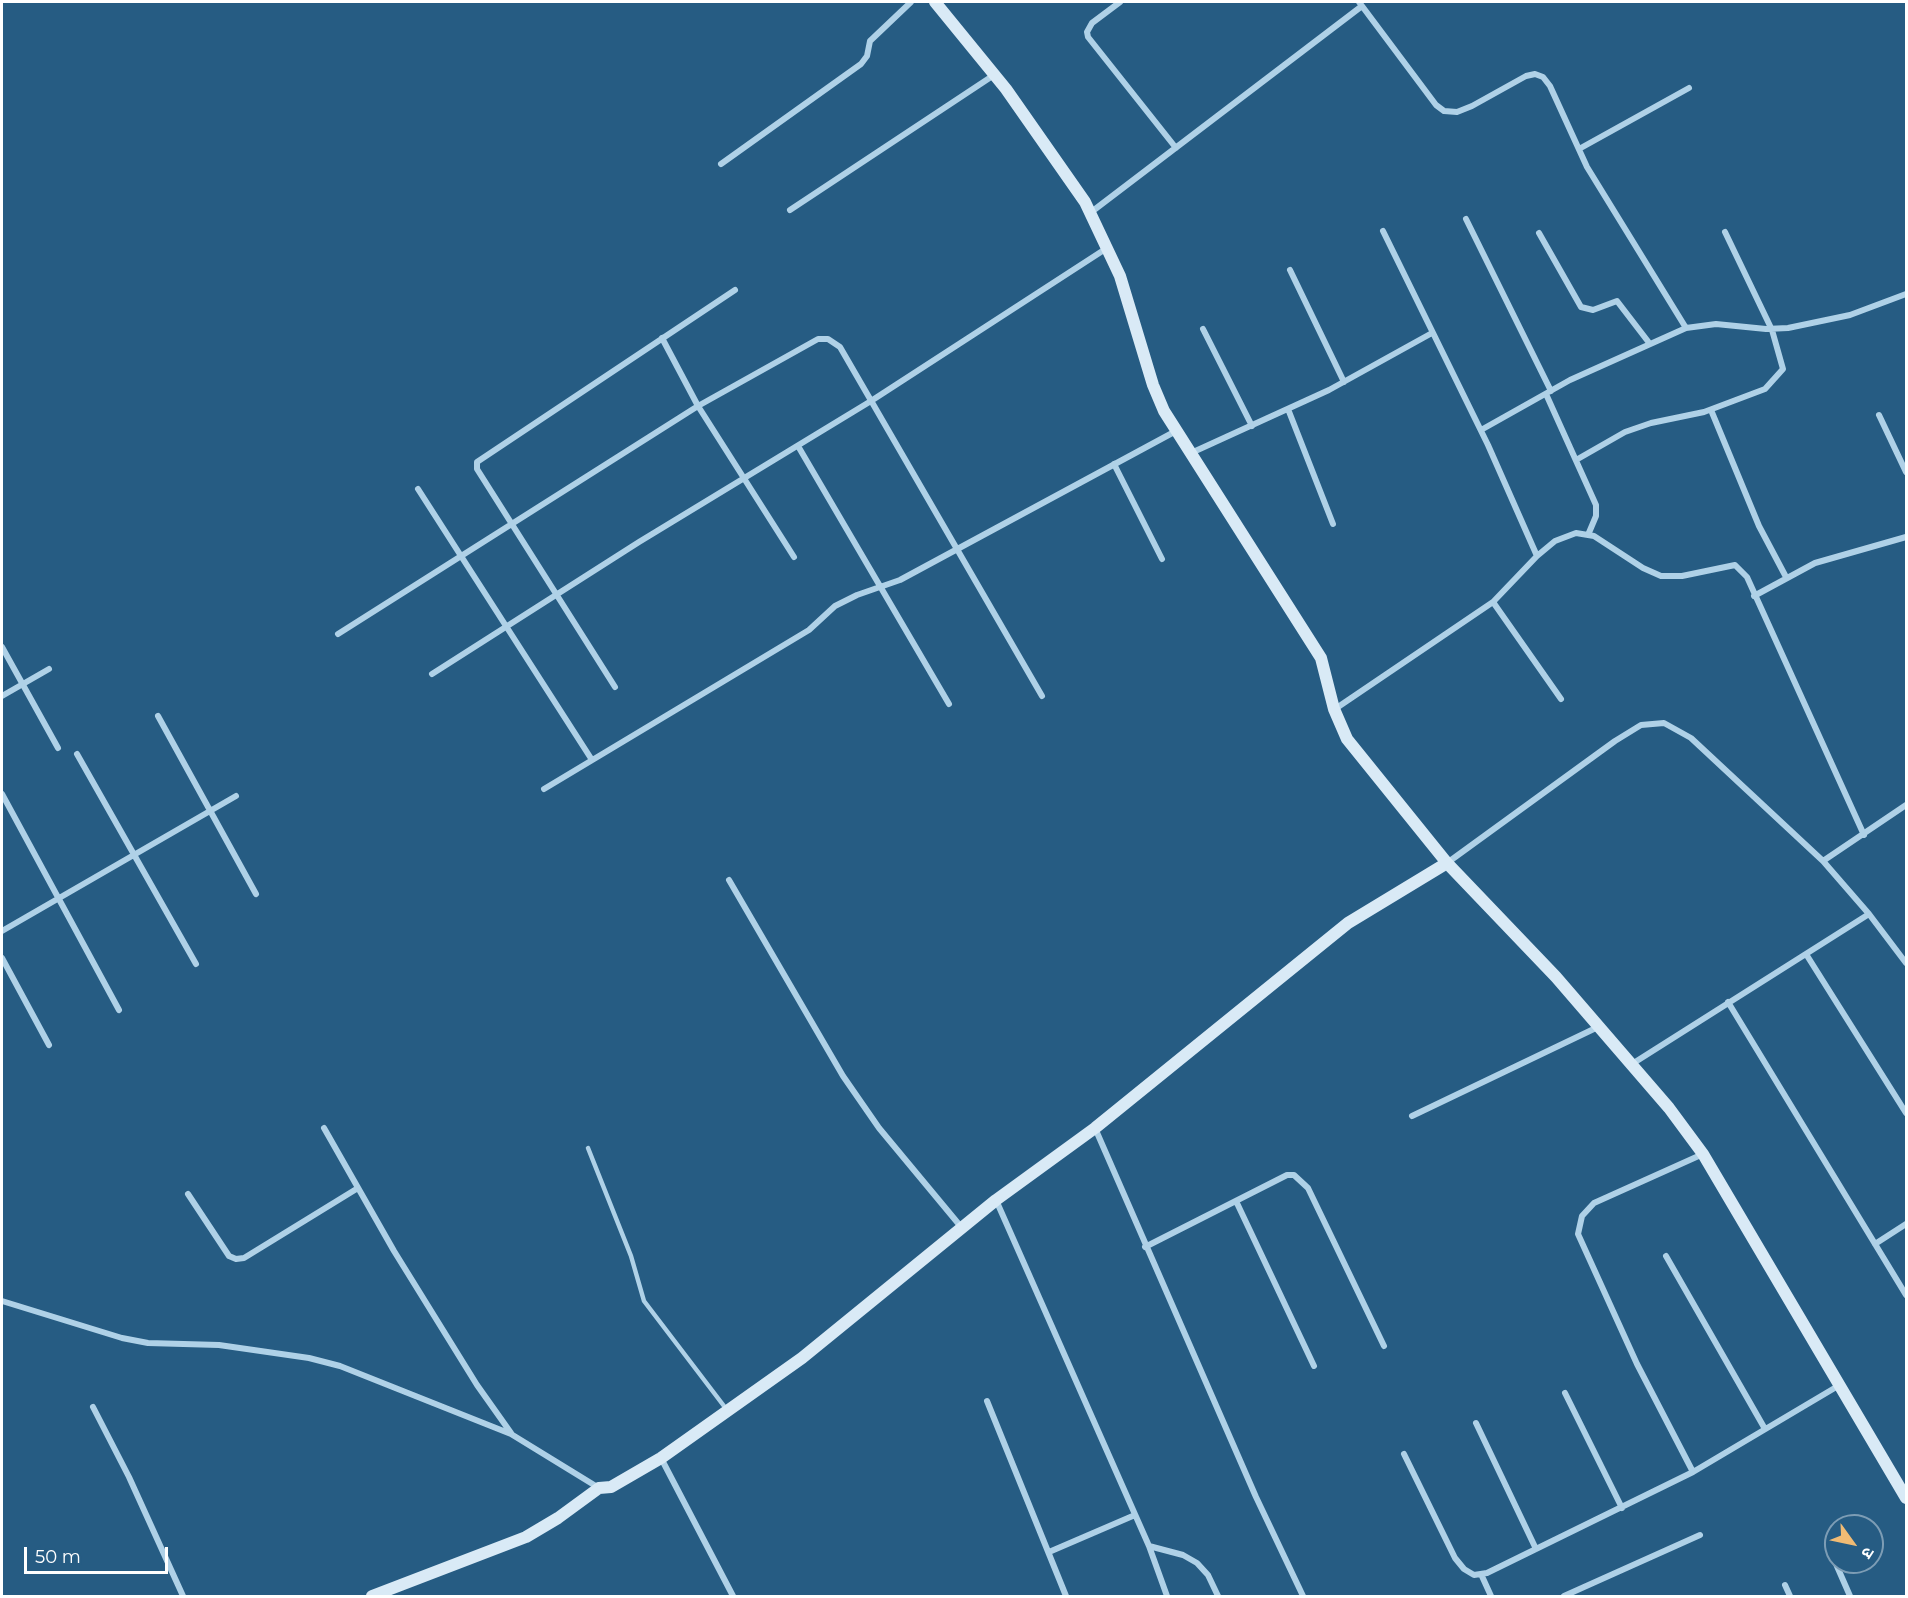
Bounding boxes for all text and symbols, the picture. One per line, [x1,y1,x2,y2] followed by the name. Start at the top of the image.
[1824,1514,1884,1574] north arrow
[27,1535,171,1573] scale bar
[1857,1544,1878,1562] text: उ
[35,1546,81,1568] text: 50 m

